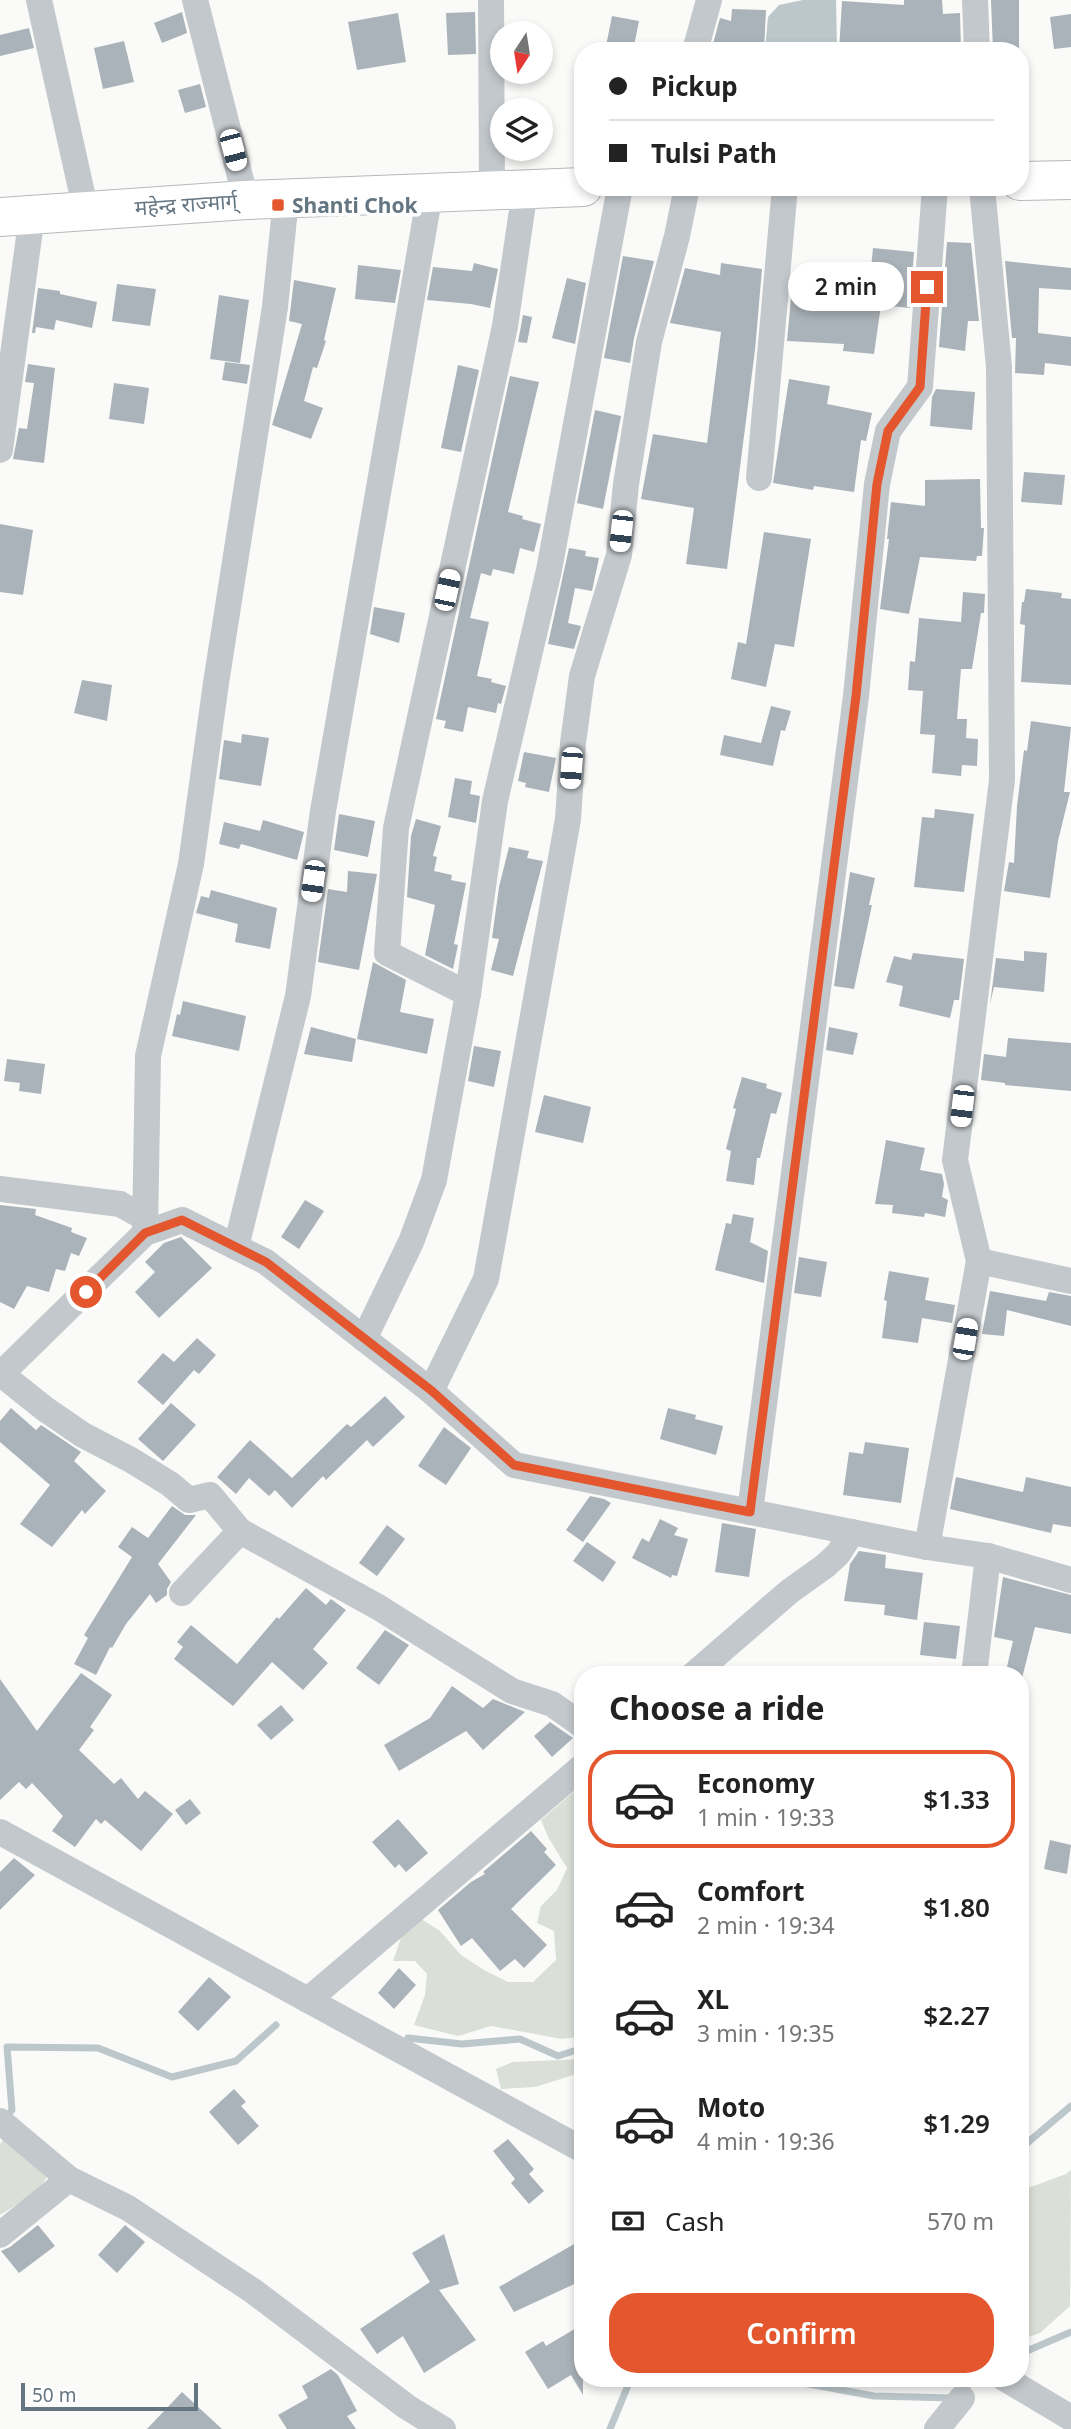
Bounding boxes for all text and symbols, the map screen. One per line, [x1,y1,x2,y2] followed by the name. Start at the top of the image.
[490,21,553,84] north arrow
[490,21,553,161] map controls
[651,68,738,104] text: Pickup
[490,98,553,161] button: layers
[218,127,249,173] car
[651,135,777,171] text: Tulsi Path
[134,186,241,222] street label: महेन्द्र राज्मार्ग्
[292,191,419,219] place label: Shanti Chok
[270,197,286,213] marker: Shanti Chok
[787,262,902,312] callout: 2 min
[815,270,877,302] text: 2 min
[911,271,943,303] route end
[609,509,634,553] car
[433,567,462,613] car
[560,746,583,790] car
[300,859,327,903] car
[950,1084,975,1128] car
[70,1276,102,1308] route start
[952,1316,979,1362] car
[609,1686,825,1729] text: Choose a ride
[697,1765,815,1801] text: Economy
[613,1768,676,1831] icon: car
[923,1781,990,1817] text: $1.33
[697,1801,835,1833] text: 1 min · 19:33
[697,1873,805,1909] text: Comfort
[613,1876,676,1939] icon: car
[923,1889,990,1925] text: $1.80
[697,1909,835,1941] text: 2 min · 19:34
[697,1981,729,2017] text: XL
[613,1984,676,2047] icon: car
[923,1997,990,2033] text: $2.27
[697,2017,835,2049] text: 3 min · 19:35
[697,2089,765,2125] text: Moto
[613,2092,676,2155] icon: car
[923,2105,990,2141] text: $1.29
[697,2125,835,2157] text: 4 min · 19:36
[609,2202,647,2240] icon: cash
[665,2203,725,2239] text: Cash
[927,2205,994,2237] text: 570 m
[609,2293,994,2373] button: Confirm
[21,2380,198,2412] scale bar
[32,2382,76,2408] text: 50 m

